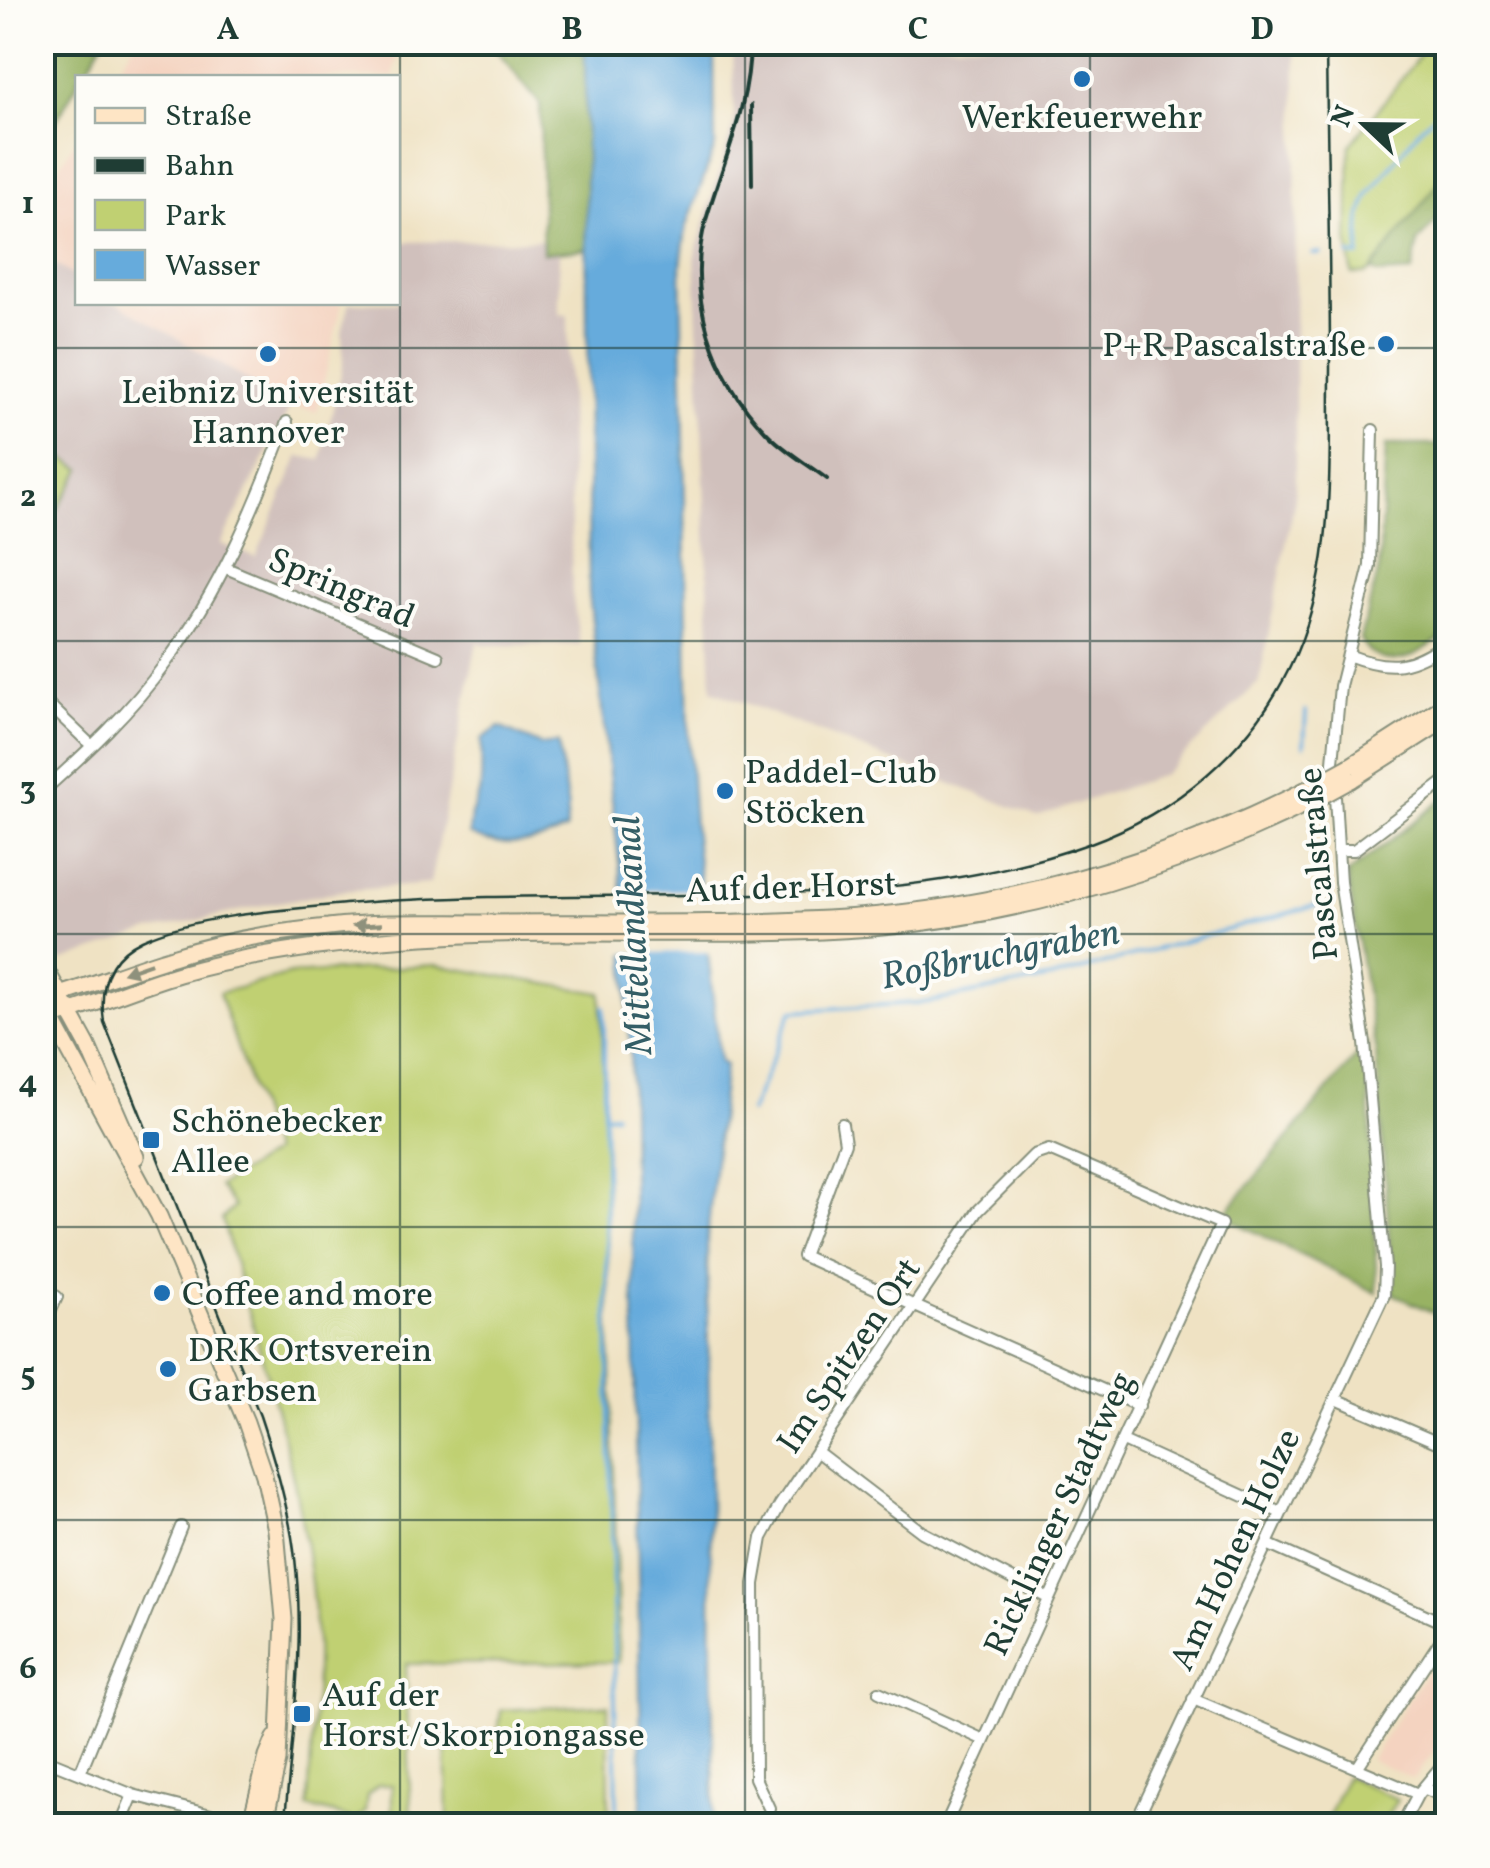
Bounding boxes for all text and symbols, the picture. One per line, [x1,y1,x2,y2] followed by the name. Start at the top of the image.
[217,9,240,53] text: A
[561,9,583,53] text: B
[908,9,928,53] text: C
[1250,9,1274,53] text: D
[1071,68,1093,90] marker: Werkfeuerwehr
[75,75,400,305] legend
[1315,75,1415,175] north arrow
[961,95,1203,143] place label: Werkfeuerwehr
[165,96,252,138] text: Straße
[1322,100,1366,133] text: N
[165,146,234,188] text: Bahn
[22,183,34,227] text: 1
[165,196,226,238] text: Park
[165,246,260,288] text: Wasser
[1102,323,1366,371] place label: P+R Pascalstraße
[1375,333,1397,355] marker: P+R Pascalstraße
[257,343,279,365] marker: Leibniz Universität Hannover
[121,370,415,458] place label: Leibniz Universität Hannover
[20,476,36,520] text: 2
[260,537,422,642] street label: Springrad
[745,750,937,838] place label: Paddel-Club Stöcken
[1288,765,1352,962] street label: Pascalstraße
[20,769,36,813] text: 3
[714,780,736,802] marker: Paddel-Club Stöcken
[603,814,668,1058] water label: Mittellandkanal
[685,861,897,917] street label: Auf der Horst
[877,907,1125,1006] water label: Roßbruchgraben
[350,917,382,933] one-way arrow
[122,962,152,977] one-way arrow
[18,1062,38,1106] text: 4
[171,1099,382,1187] place label: Schönebecker Allee
[140,1129,162,1151] marker: Schönebecker Allee
[767,1249,934,1464] street label: Im Spitzen Ort
[182,1272,433,1320] place label: Coffee and more
[151,1282,173,1304] marker: Coffee and more
[188,1328,432,1416] place label: DRK Ortsverein Garbsen
[20,1355,36,1399] text: 5
[157,1358,179,1380] marker: DRK Ortsverein Garbsen
[974,1364,1148,1664] street label: Ricklinger Stadtweg
[1160,1421,1314,1679] street label: Am Hohen Holze
[19,1648,37,1692] text: 6
[322,1673,645,1761] place label: Auf der Horst/Skorpiongasse
[291,1703,313,1725] marker: Auf der Horst/Skorpiongasse

